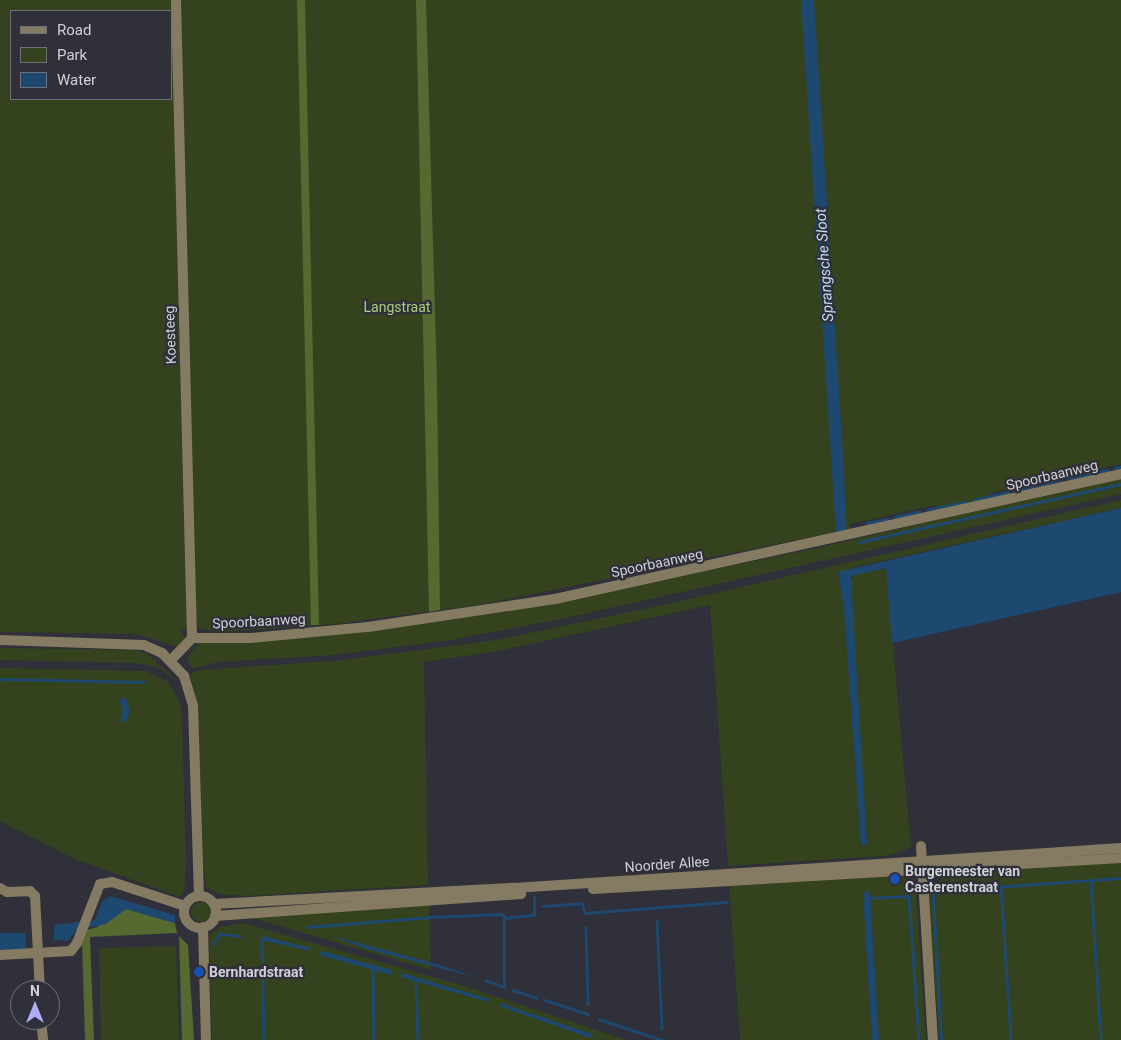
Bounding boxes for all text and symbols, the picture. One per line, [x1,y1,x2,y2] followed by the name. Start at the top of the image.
[10,10,172,100] legend
[57,21,91,39] text: Road
[57,46,87,64] text: Park
[57,71,96,89] text: Water
[812,208,838,322] water label: Sprangsche Sloot
[364,299,430,315] park label: Langstraat
[161,305,179,365] street label: Koesteeg
[1005,456,1099,494] street label: Spoorbaanweg
[610,545,704,581] street label: Spoorbaanweg
[212,610,306,632] street label: Spoorbaanweg
[624,853,710,875] street label: Noorder Allee
[905,863,1020,896] place label: Burgemeester van Casterenstraat
[889,873,901,885] marker: Burgemeester van Casterenstraat
[209,964,303,980] place label: Bernhardstraat
[193,966,205,978] marker: Bernhardstraat
[10,980,60,1030] north arrow
[30,983,40,999] text: N

